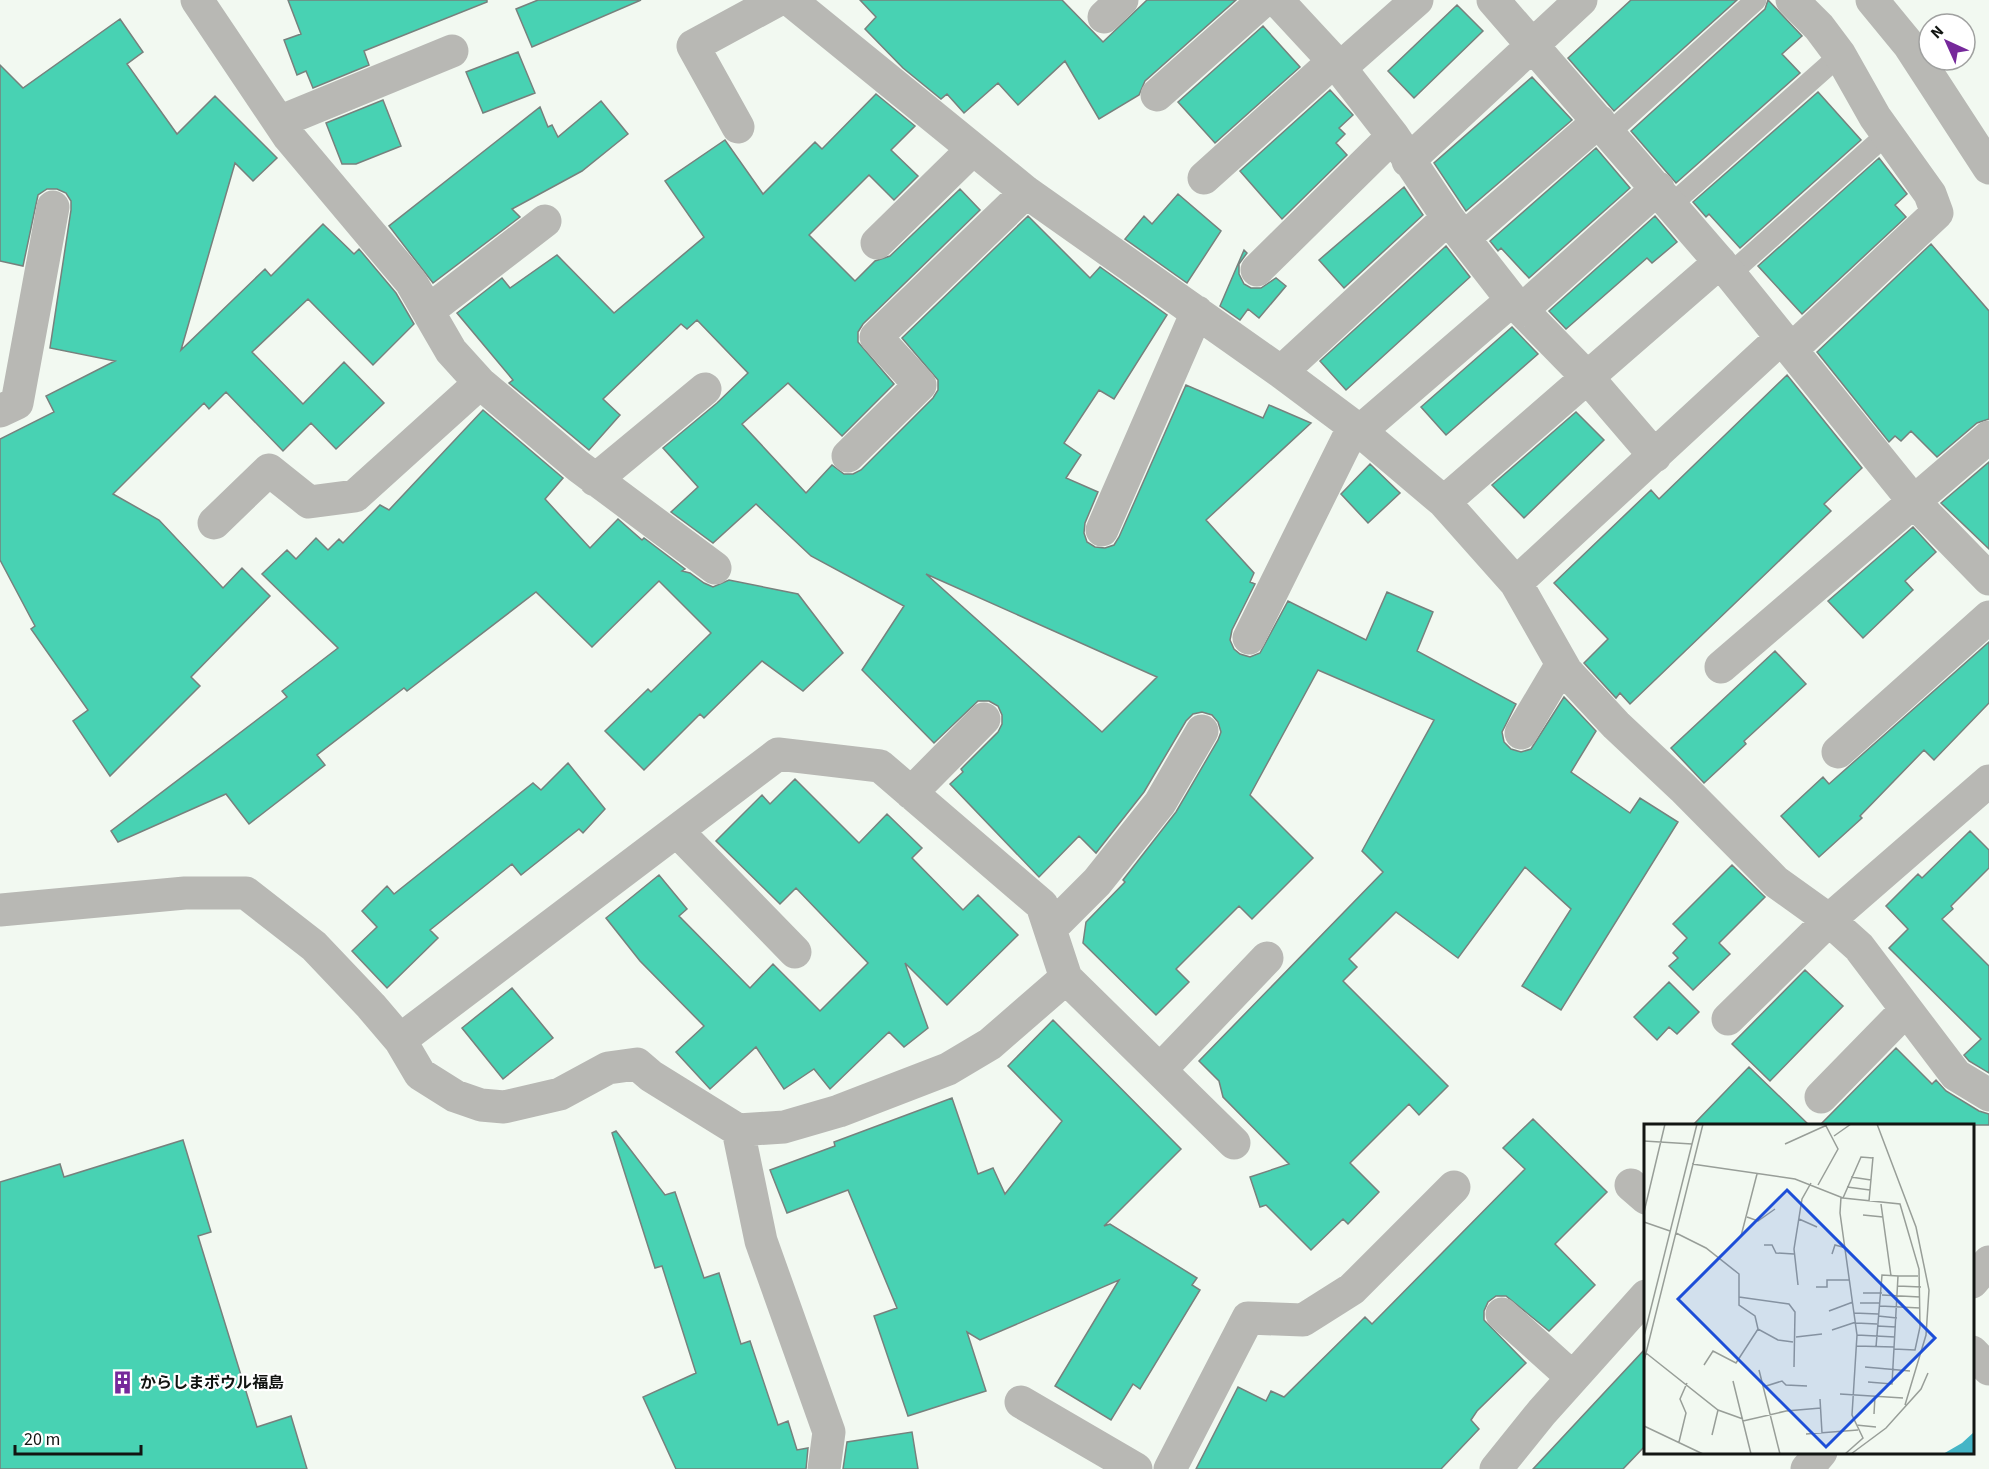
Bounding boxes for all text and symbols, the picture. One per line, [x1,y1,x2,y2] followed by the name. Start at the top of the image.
[1917,12,1977,72] north arrow
[1926,21,1949,44] text: N
[1644,1124,1974,1454] inset map
[109,1370,135,1396] building icon: からしまボウル福島
[140,1372,284,1394] place label: からしまボウル福島
[15,1418,141,1456] scale bar
[24,1427,60,1452] text: 20 m

